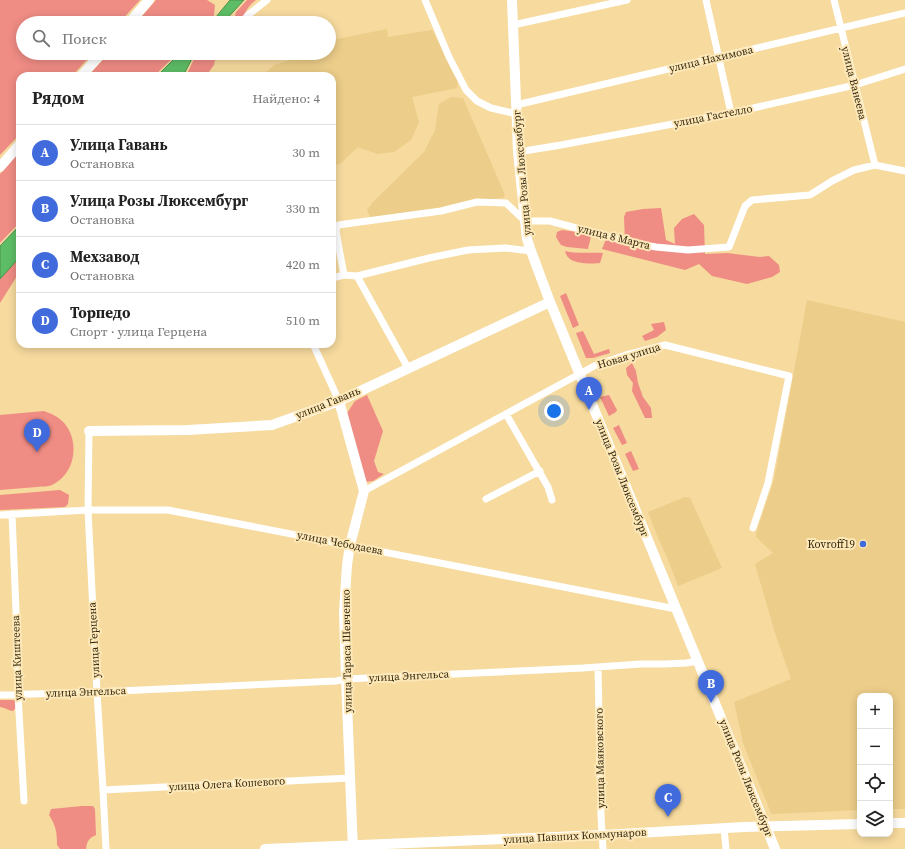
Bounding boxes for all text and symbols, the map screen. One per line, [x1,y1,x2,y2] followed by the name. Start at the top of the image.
[16,16,336,60] search box
[30,27,52,49] icon: search
[62,28,107,49] text: Поиск
[667,42,755,76] street label: улица Нахимова
[838,45,870,122] street label: улица Ванеева
[32,86,84,110] text: Рядом
[253,90,320,107] text: Найдено: 4
[672,101,754,131] street label: улица Гастелло
[509,110,535,236] street label: улица Розы Люксембург
[70,134,168,155] text: Улица Гавань
[41,144,49,161] text: A
[292,144,320,161] text: 30 m
[70,155,135,172] text: Остановка
[70,190,248,211] text: Улица Розы Люксембург
[41,200,49,217] text: B
[286,200,320,217] text: 330 m
[70,211,135,228] text: Остановка
[576,221,652,253] street label: улица 8 Марта
[70,246,140,267] text: Мехзавод
[41,256,49,273] text: C
[286,256,320,273] text: 420 m
[70,267,135,284] text: Остановка
[70,302,131,323] text: Торпедо
[40,312,50,329] text: D
[286,312,320,329] text: 510 m
[70,323,207,340] text: Спорт · улица Герцена
[596,339,663,373] street label: Новая улица
[576,377,602,410] pin: A
[293,383,363,423] street label: улица Гавань
[544,401,564,421] your location
[592,417,653,539] street label: улица Розы Люксембург
[24,419,50,452] pin: D
[296,527,385,559] street label: улица Чебодаева
[807,537,855,552] place label: Kovroff19
[858,539,868,549] marker: Kovroff19
[338,589,356,713] street label: улица Тараса Шевченко
[85,601,103,678] street label: улица Герцена
[8,615,26,701] street label: улица Киштеева
[368,666,450,686] street label: улица Энгельса
[698,670,724,703] pin: B
[46,683,127,701] street label: улица Энгельса
[857,693,893,837] map controls
[857,693,893,729] button: +
[592,708,608,808] street label: улица Маяковского
[716,717,777,839] street label: улица Розы Люксембург
[857,729,893,765] button: −
[857,765,893,801] button: locate
[168,773,286,795] street label: улица Олега Кошевого
[655,784,681,817] pin: C
[857,801,893,837] button: layers
[503,825,647,847] street label: улица Павших Коммунаров

